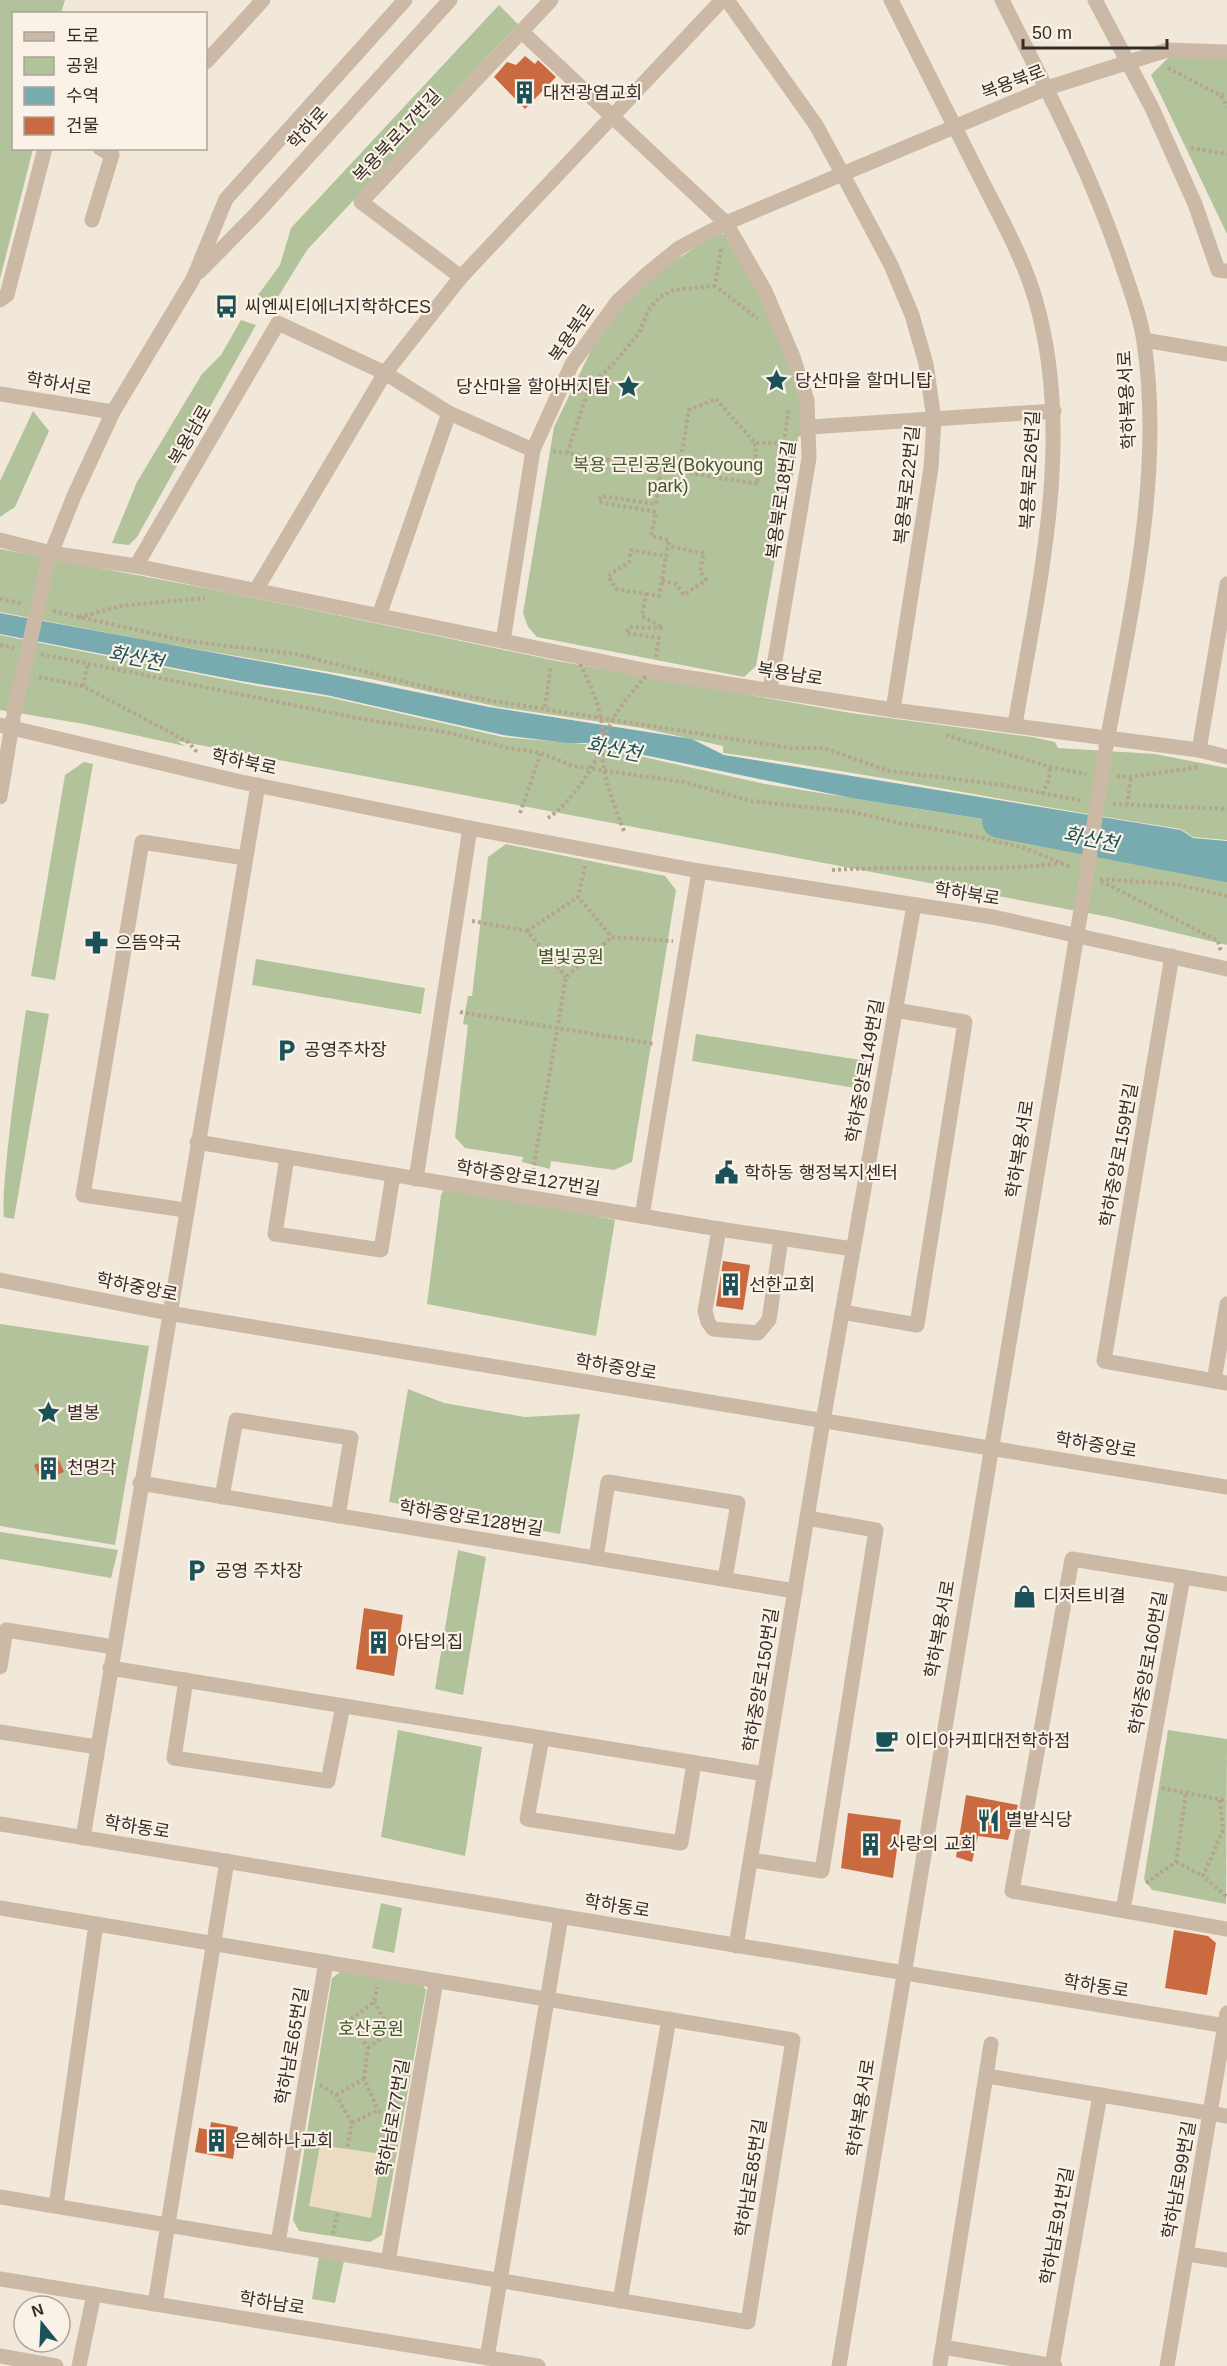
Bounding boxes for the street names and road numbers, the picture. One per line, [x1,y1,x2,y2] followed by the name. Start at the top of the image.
[978,61,1048,103] street label: 복용북로
[349,86,445,186] street label: 복용북로17번길
[284,103,332,153] street label: 학하로
[545,300,599,366] street label: 복용북로
[1114,350,1140,450] street label: 학하복용서로
[25,369,93,399] street label: 학하서로
[165,401,215,469] street label: 복용남로
[1017,410,1043,530] street label: 복용북로26번길
[891,425,923,545] street label: 복용북로22번길
[763,439,799,561] street label: 복용북로18번길
[756,659,824,689] street label: 복용남로
[210,745,278,779] street label: 학하북로
[933,879,1001,909] street label: 학하북로
[842,997,888,1145] street label: 학하중앙로149번길
[1096,1081,1142,1229] street label: 학하중앙로159번길
[1002,1098,1038,1200] street label: 학하복용서로
[454,1157,602,1199] street label: 학하중앙로127번길
[94,1269,180,1305] street label: 학하중앙로
[574,1351,658,1383] street label: 학하중앙로
[1054,1429,1138,1461] street label: 학하중앙로
[397,1497,545,1539] street label: 학하중앙로128번길
[922,1578,958,1680] street label: 학하복용서로
[1125,1589,1171,1737] street label: 학하중앙로160번길
[740,1606,782,1754] street label: 학하중앙로150번길
[103,1812,171,1842] street label: 학하동로
[583,1891,651,1921] street label: 학하동로
[1062,1971,1130,2001] street label: 학하동로
[272,1985,312,2107] street label: 학하남로65번길
[373,2057,413,2179] street label: 학하남로77번길
[843,2057,879,2159] street label: 학하복용서로
[732,2117,770,2239] street label: 학하남로85번길
[1159,2119,1199,2241] street label: 학하남로99번길
[1037,2165,1077,2287] street label: 학하남로91번길
[238,2288,306,2318] street label: 학하남로

